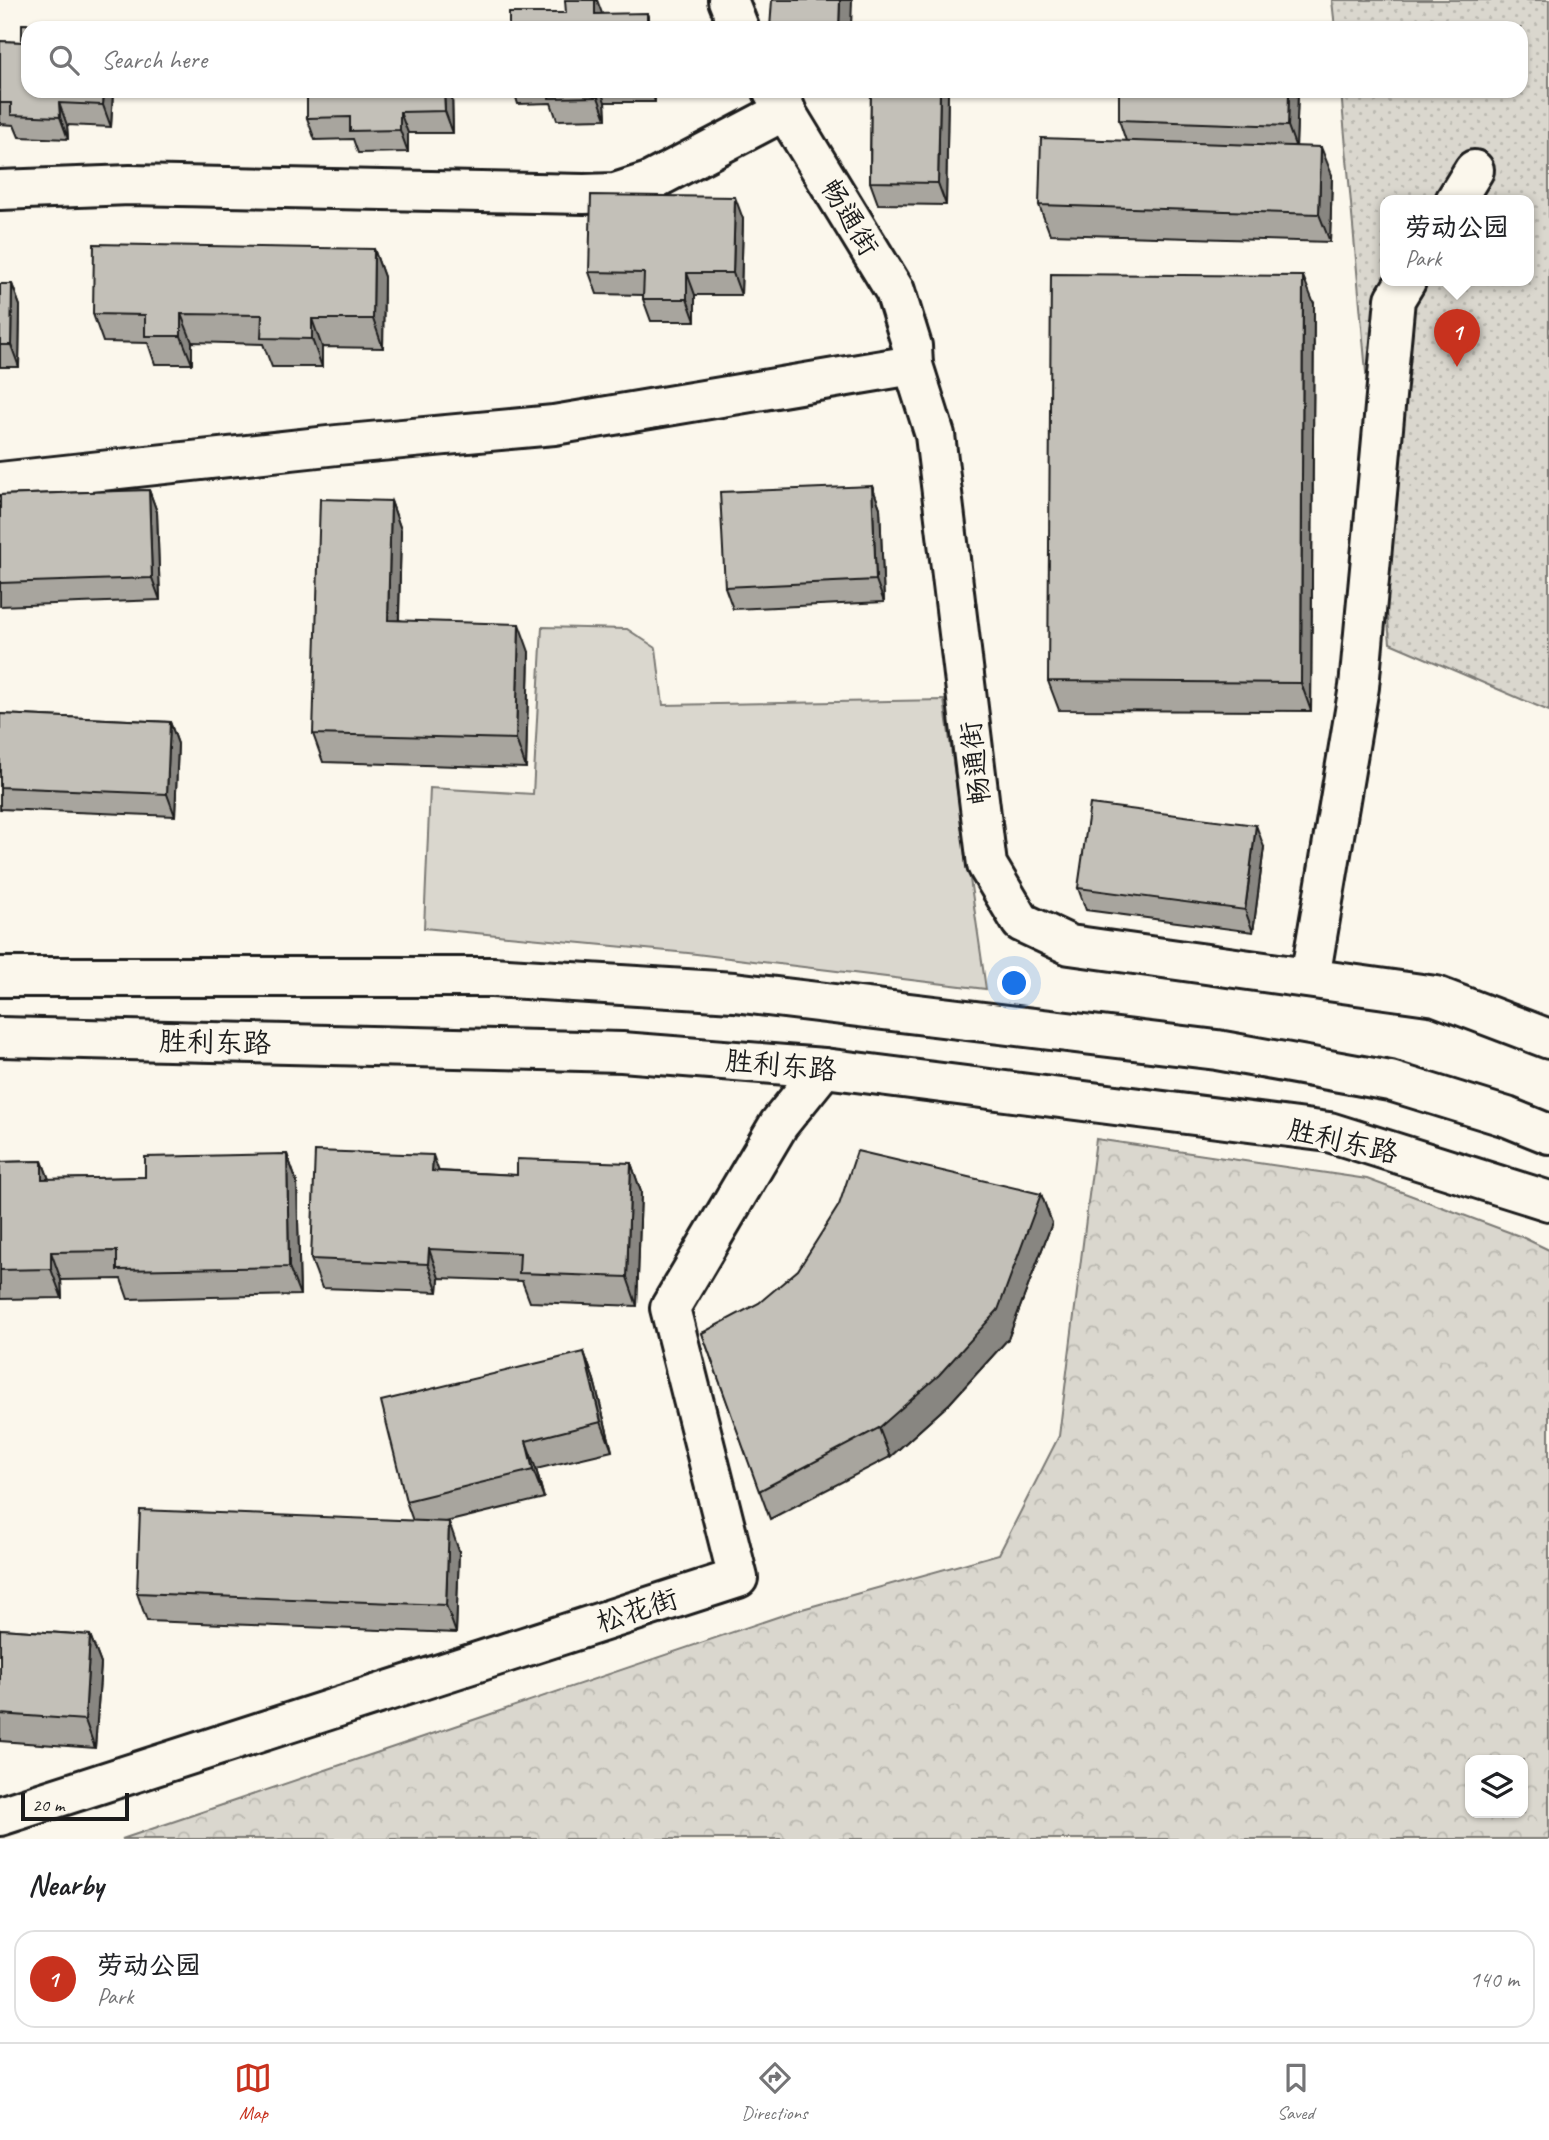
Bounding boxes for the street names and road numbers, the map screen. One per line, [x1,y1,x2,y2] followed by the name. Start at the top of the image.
[813,172,887,262] street label: 畅通街
[953,719,997,807] street label: 畅通街
[159,1024,271,1060] street label: 胜利东路
[724,1043,838,1087] street label: 胜利东路
[1284,1111,1402,1171] street label: 胜利东路
[592,1580,682,1640] street label: 松花街

